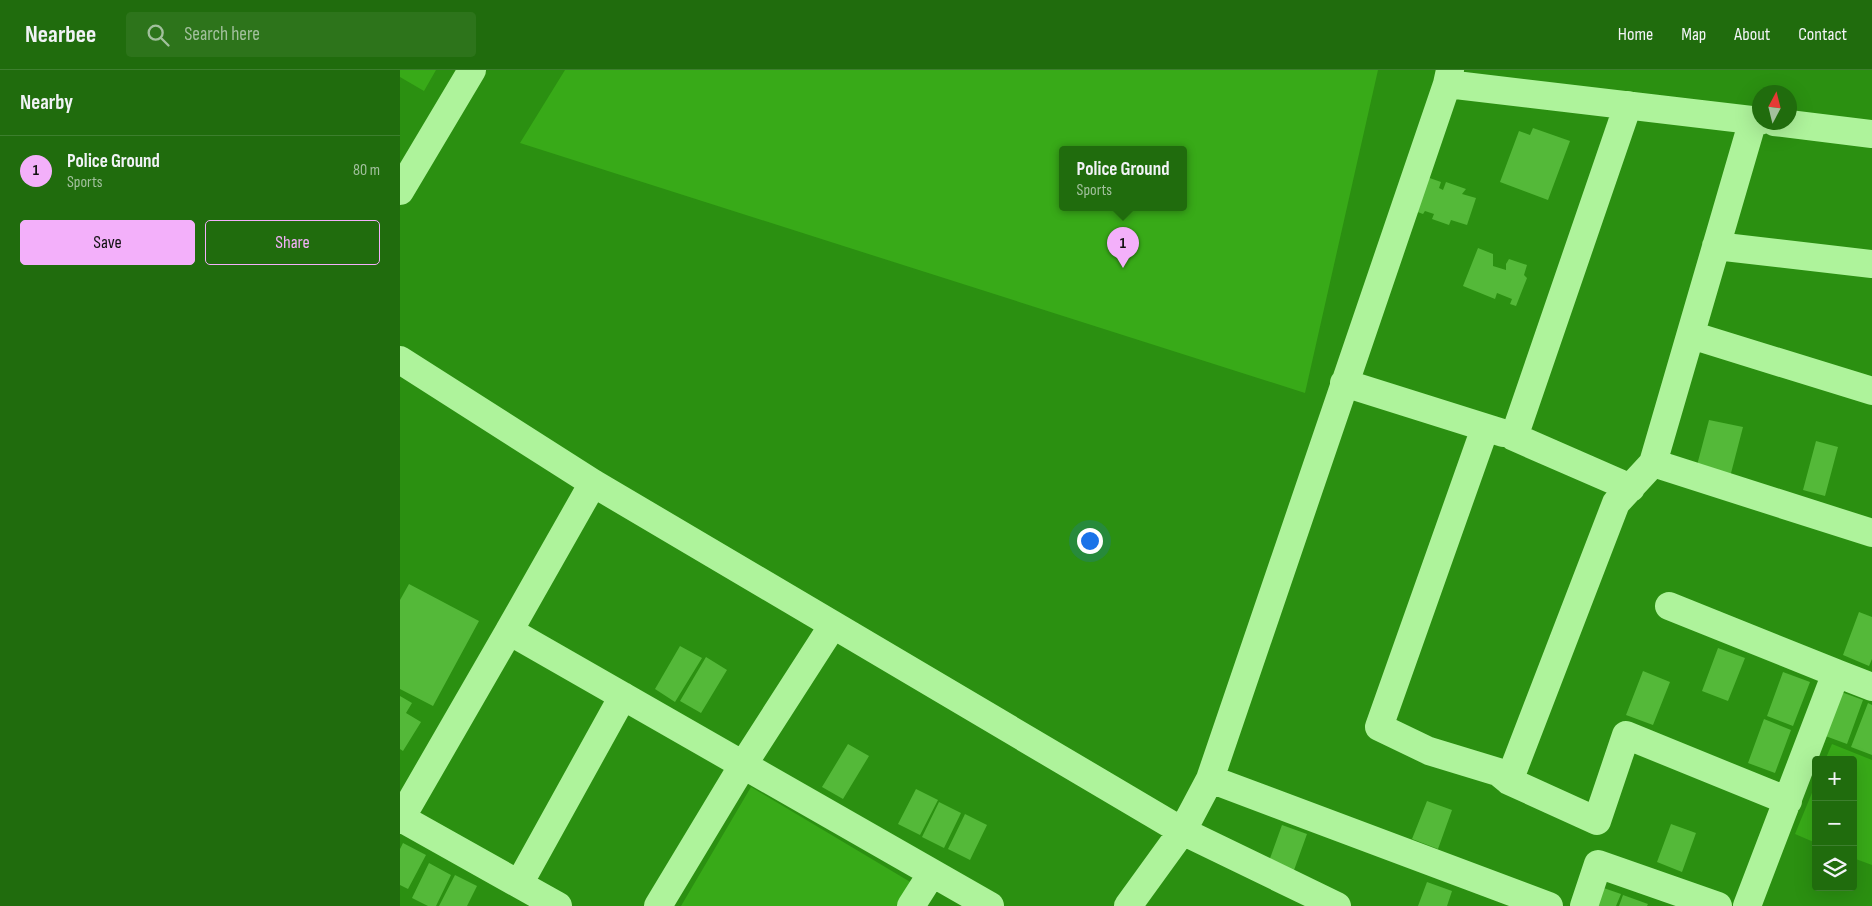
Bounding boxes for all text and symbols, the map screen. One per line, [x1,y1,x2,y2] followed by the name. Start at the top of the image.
[126,12,476,57] search box
[25,20,96,49] text: Nearbee
[144,21,172,49] icon: search
[184,23,260,46] text: Search here
[1618,24,1653,45] text: Home
[1681,24,1706,45] text: Map
[1734,24,1770,45] text: About
[1798,24,1847,45] text: Contact
[1752,85,1797,130] north arrow
[20,90,73,115] text: Nearby
[1059,146,1187,211] popup
[67,150,160,173] text: Police Ground
[1077,158,1169,181] text: Police Ground
[33,161,39,180] text: 1
[353,161,380,180] text: 80 m
[67,173,102,192] text: Sports
[1077,181,1112,200] text: Sports
[20,220,195,265] button: Save
[205,220,380,265] button: Share
[1107,227,1139,268] pin: 1
[1077,528,1103,554] your location
[1812,756,1857,891] map controls
[1812,756,1857,801] button: +
[1812,801,1857,846] button: −
[1812,846,1857,891] button: layers

